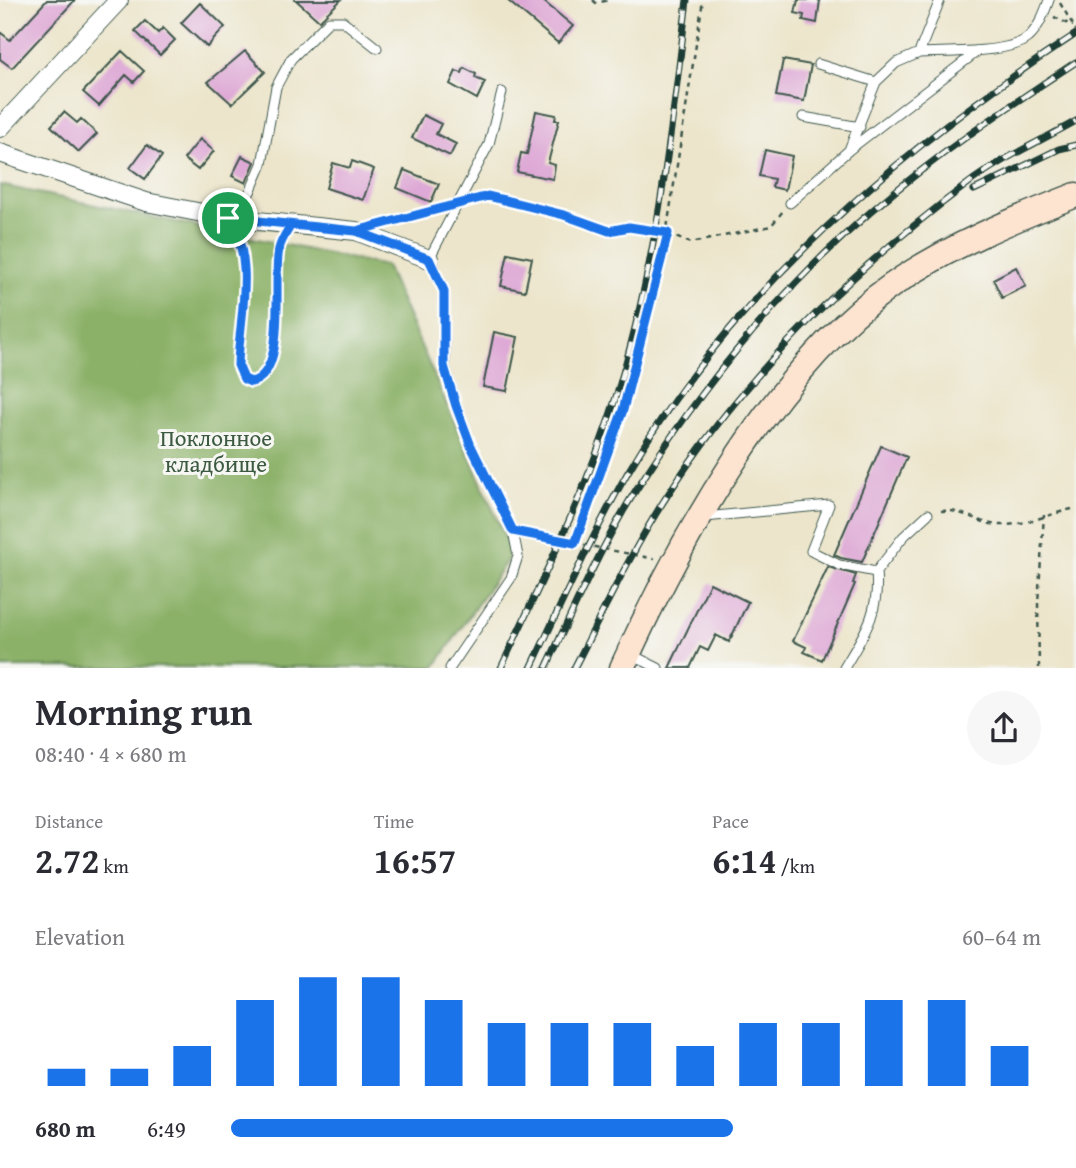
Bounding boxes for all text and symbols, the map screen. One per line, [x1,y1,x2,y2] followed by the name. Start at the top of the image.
[198,188,258,248] pin
[209,199,247,237] icon: arrive
[160,421,272,480] park label: Поклонное кладбище
[35,683,252,739] text: Morning run
[967,691,1041,765] button: share
[35,737,187,770] text: 08:40 · 4 × 680 m
[35,807,103,835] text: Distance
[374,807,414,835] text: Time
[712,807,749,835] text: Pace
[35,835,99,886] text: 2.72
[374,835,456,886] text: 16:57
[712,835,777,886] text: 6:14
[99,852,129,880] text: km
[777,852,815,880] text: /km
[35,920,125,953] text: Elevation
[962,920,1041,953] text: 60–64 m
[35,1112,96,1145] text: 680 m
[147,1112,186,1145] text: 6:49

